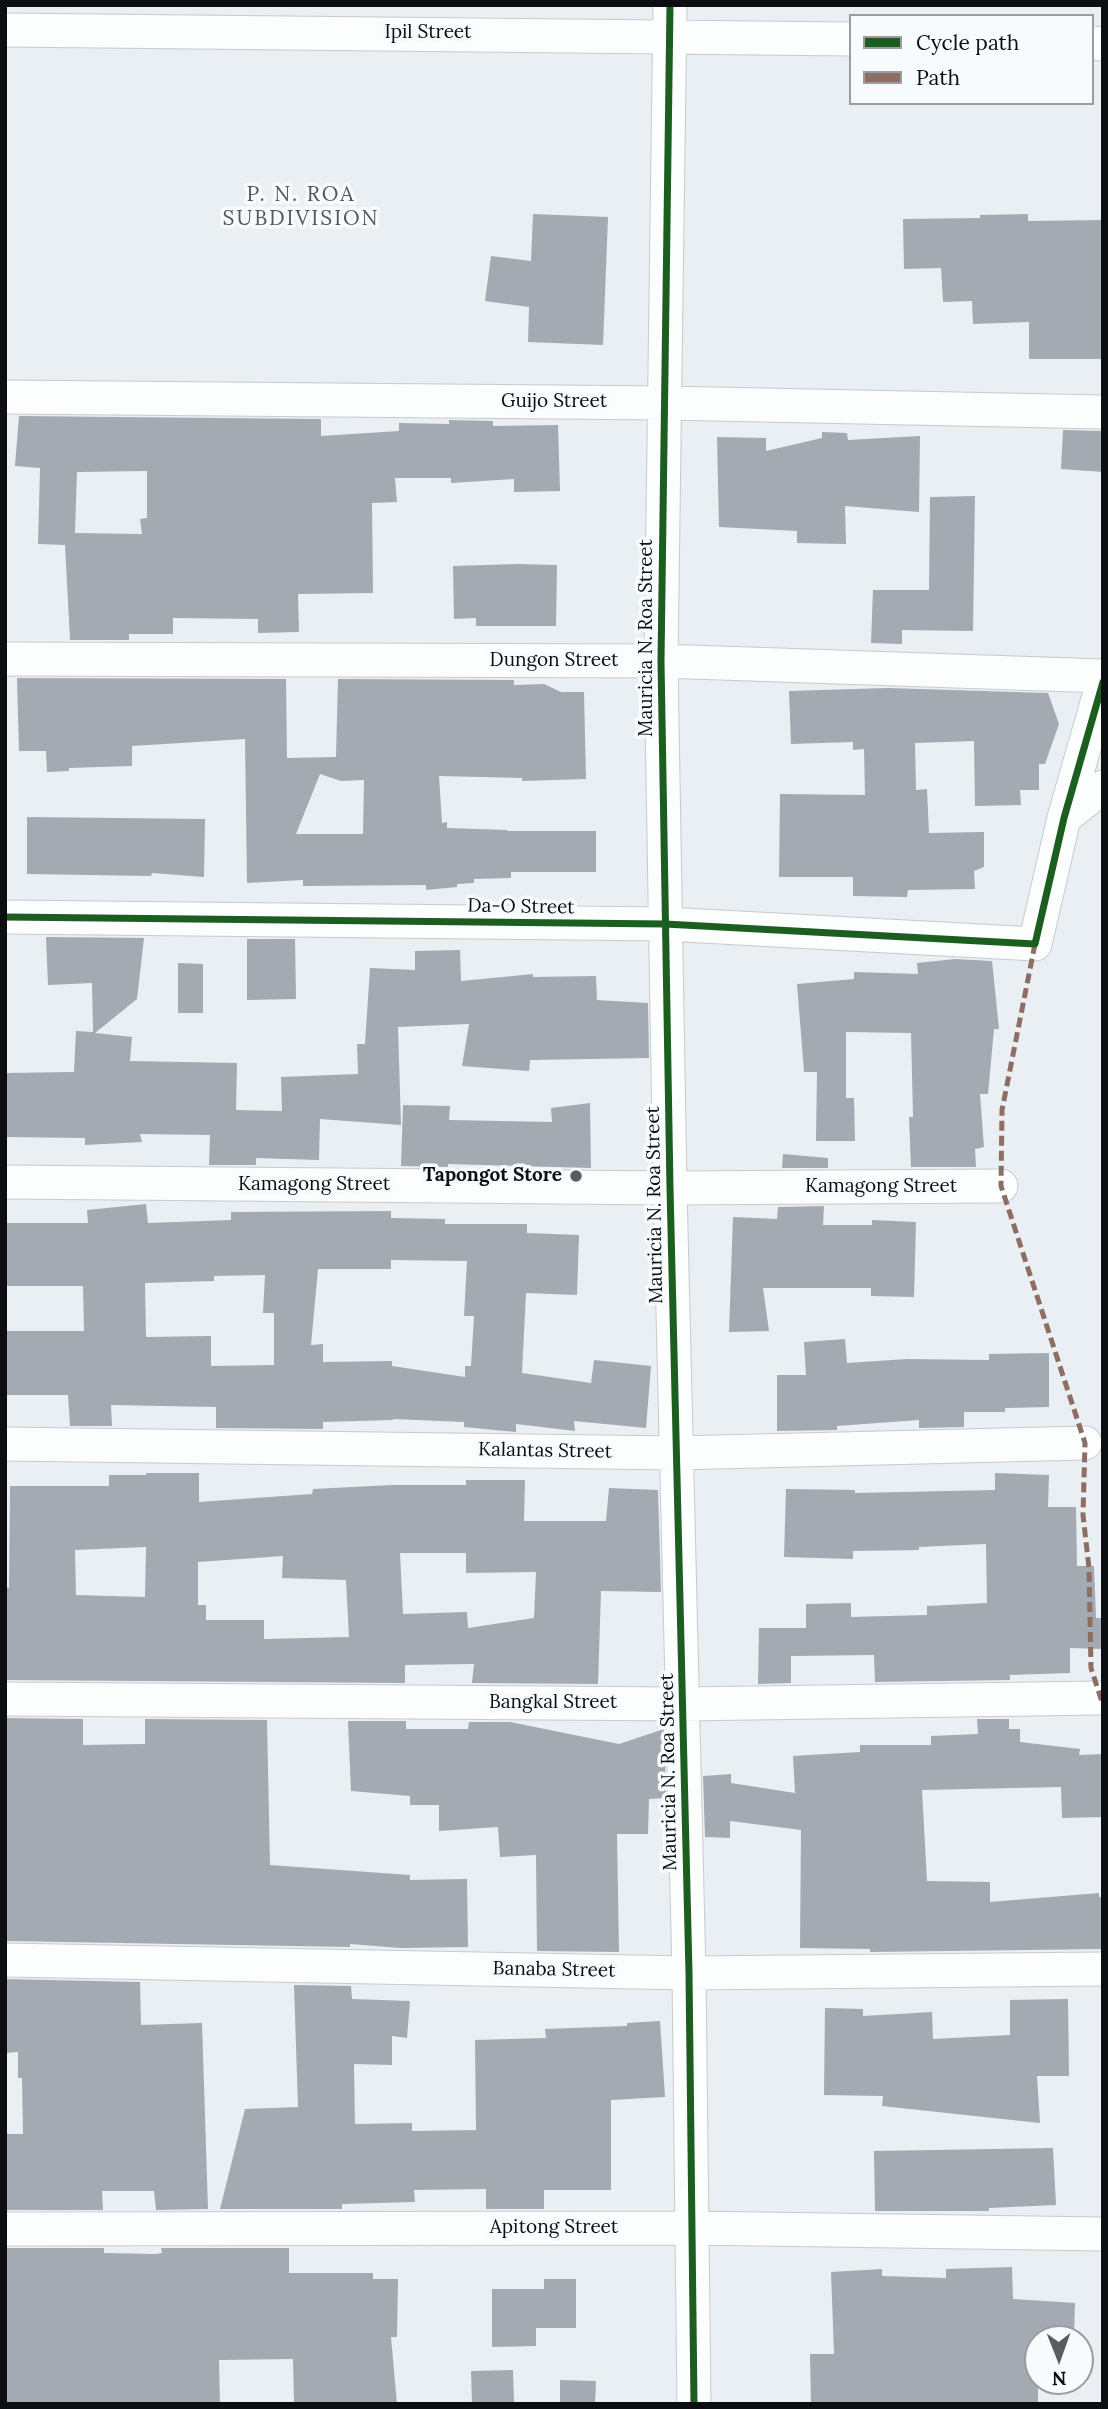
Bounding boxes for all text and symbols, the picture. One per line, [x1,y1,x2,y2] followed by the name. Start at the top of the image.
[849,14,1094,105] legend
[385,22,471,44] street label: Ipil Street
[916,29,1019,56] text: Cycle path
[916,64,960,91] text: Path
[224,182,378,232] district label: P. N. ROA SUBDIVISION
[501,391,607,413] street label: Guijo Street
[636,539,658,737] street label: Mauricia N. Roa Street
[490,650,618,672] street label: Dungon Street
[467,895,575,919] street label: Da-O Street
[642,1106,668,1304] street label: Mauricia N. Roa Street
[423,1165,562,1187] place label: Tapongot Store
[568,1168,584,1184] marker: Tapongot Store
[238,1174,390,1196] street label: Kamagong Street
[805,1176,957,1198] street label: Kamagong Street
[478,1438,612,1464] street label: Kalantas Street
[656,1673,682,1871] street label: Mauricia N. Roa Street
[489,1692,617,1714] street label: Bangkal Street
[492,1958,616,1982] street label: Banaba Street
[490,2217,618,2239] street label: Apitong Street
[1024,2325,1094,2395] north arrow
[1052,2367,1067,2391] text: N

